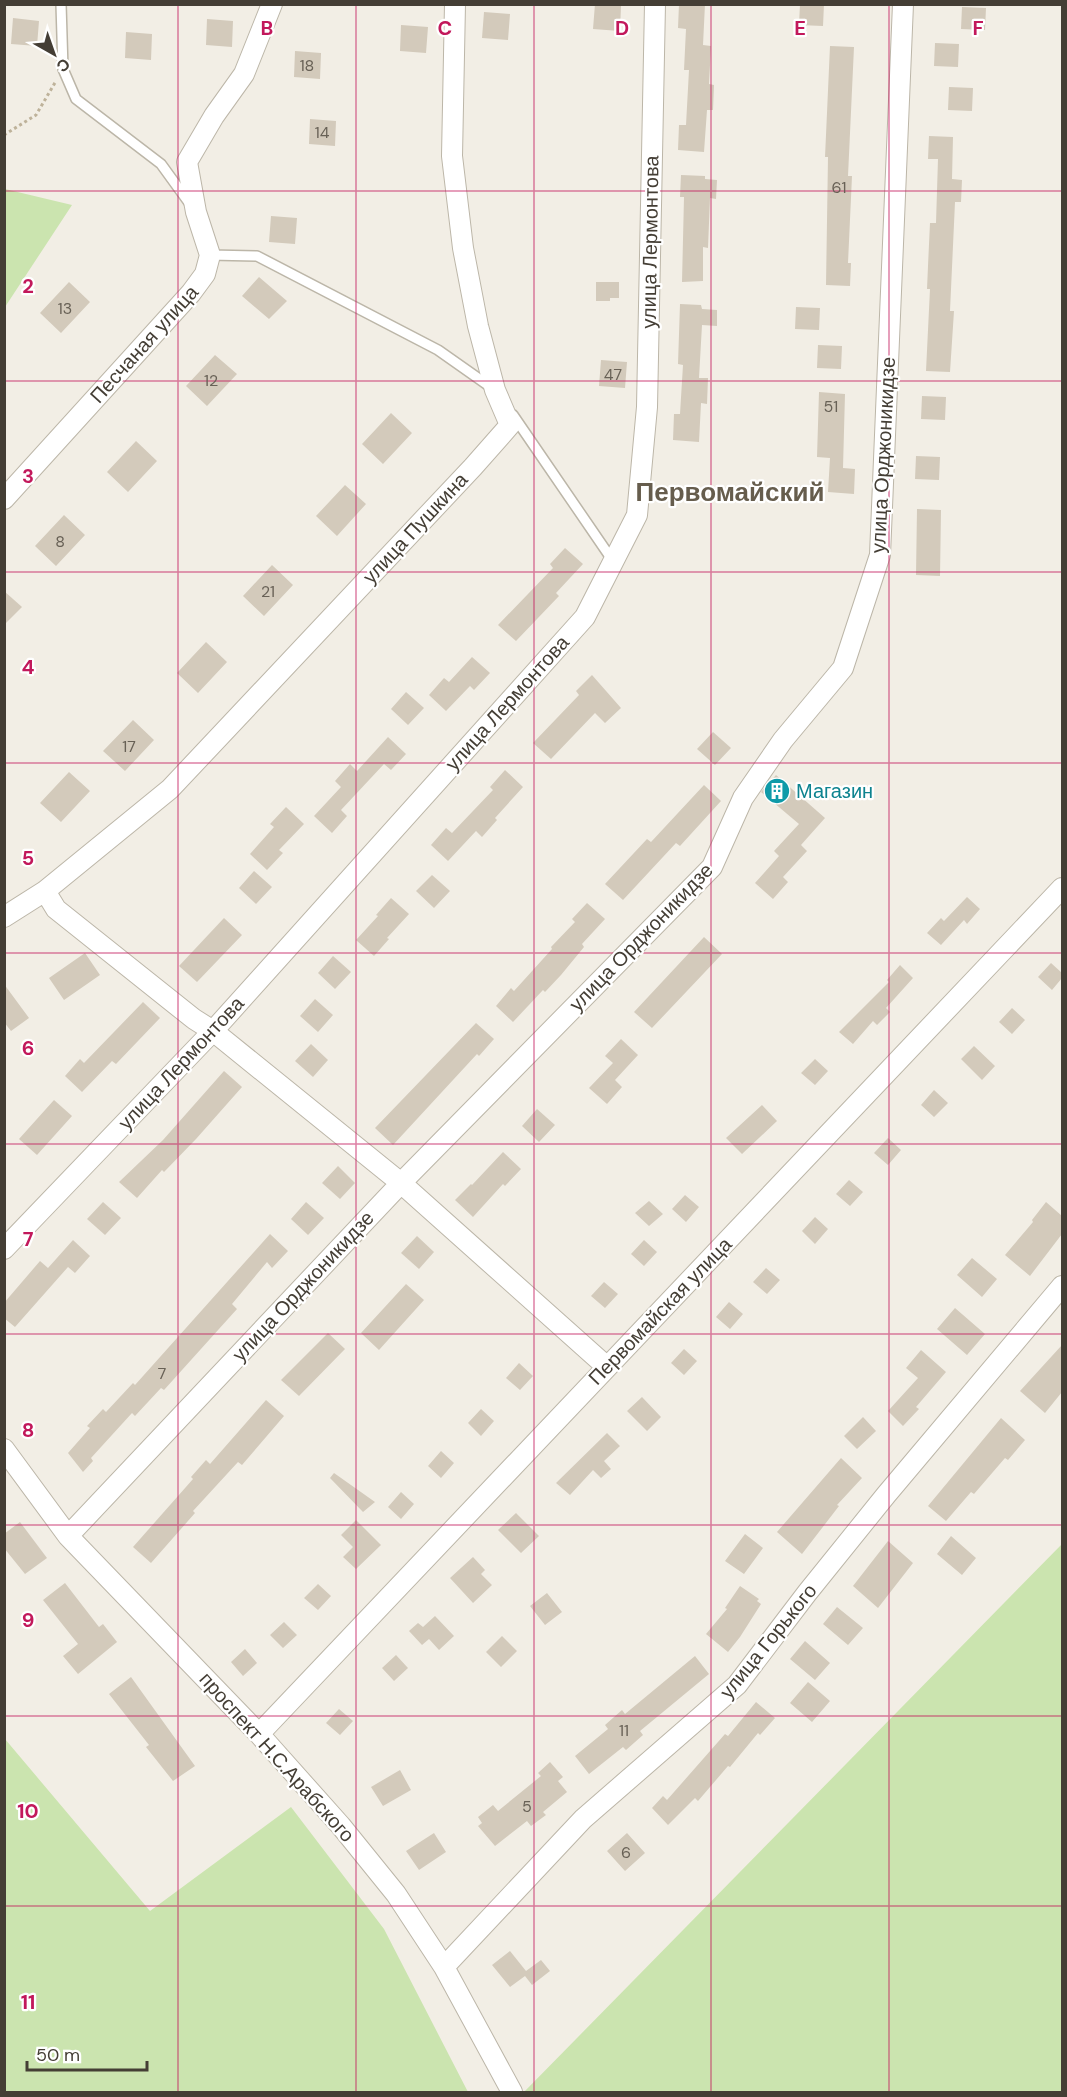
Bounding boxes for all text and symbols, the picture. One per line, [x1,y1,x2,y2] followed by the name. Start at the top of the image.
[261,15,273,41] text: B
[438,15,452,41] text: C
[615,15,629,41] text: D
[794,15,806,41] text: E
[972,15,984,41] text: F
[24,24,84,84] north arrow
[52,53,74,77] text: С
[300,55,314,76] house number: 18
[315,122,330,143] house number: 14
[635,154,665,329] street label: улица Лермонтова
[831,177,847,198] house number: 61
[22,273,34,299] text: 2
[84,279,204,408] street label: Песчаная улица
[58,298,72,319] house number: 13
[865,356,901,554] street label: улица Орджоникидзе
[604,364,622,385] house number: 47
[204,370,218,391] house number: 12
[824,396,838,417] house number: 51
[22,463,34,489] text: 3
[357,466,474,589] street label: улица Пушкина
[636,475,824,509] district label: Первомайский
[55,531,65,552] house number: 8
[261,581,275,602] house number: 21
[439,629,575,776] street label: улица Лермонтова
[22,654,35,680] text: 4
[122,736,136,757] house number: 17
[762,776,792,806] building icon: Магазин
[796,778,873,804] place label: Магазин
[22,845,34,871] text: 5
[563,857,719,1017] street label: улица Орджоникидзе
[112,990,250,1135] street label: улица Лермонтова
[22,1035,34,1061] text: 6
[226,1205,380,1367] street label: улица Орджоникидзе
[23,1226,34,1252] text: 7
[583,1231,738,1390] street label: Первомайская улица
[158,1363,166,1384] house number: 7
[22,1417,34,1443] text: 8
[714,1578,822,1704] street label: улица Горького
[22,1607,34,1633] text: 9
[194,1666,360,1848] street label: проспект Н.С.Арабского
[619,1720,629,1741] house number: 11
[522,1796,532,1817] house number: 5
[17,1798,39,1824] text: 10
[621,1842,631,1863] house number: 6
[21,1989,35,2015] text: 11
[27,2034,147,2072] scale bar
[36,2043,80,2067] text: 50 m

